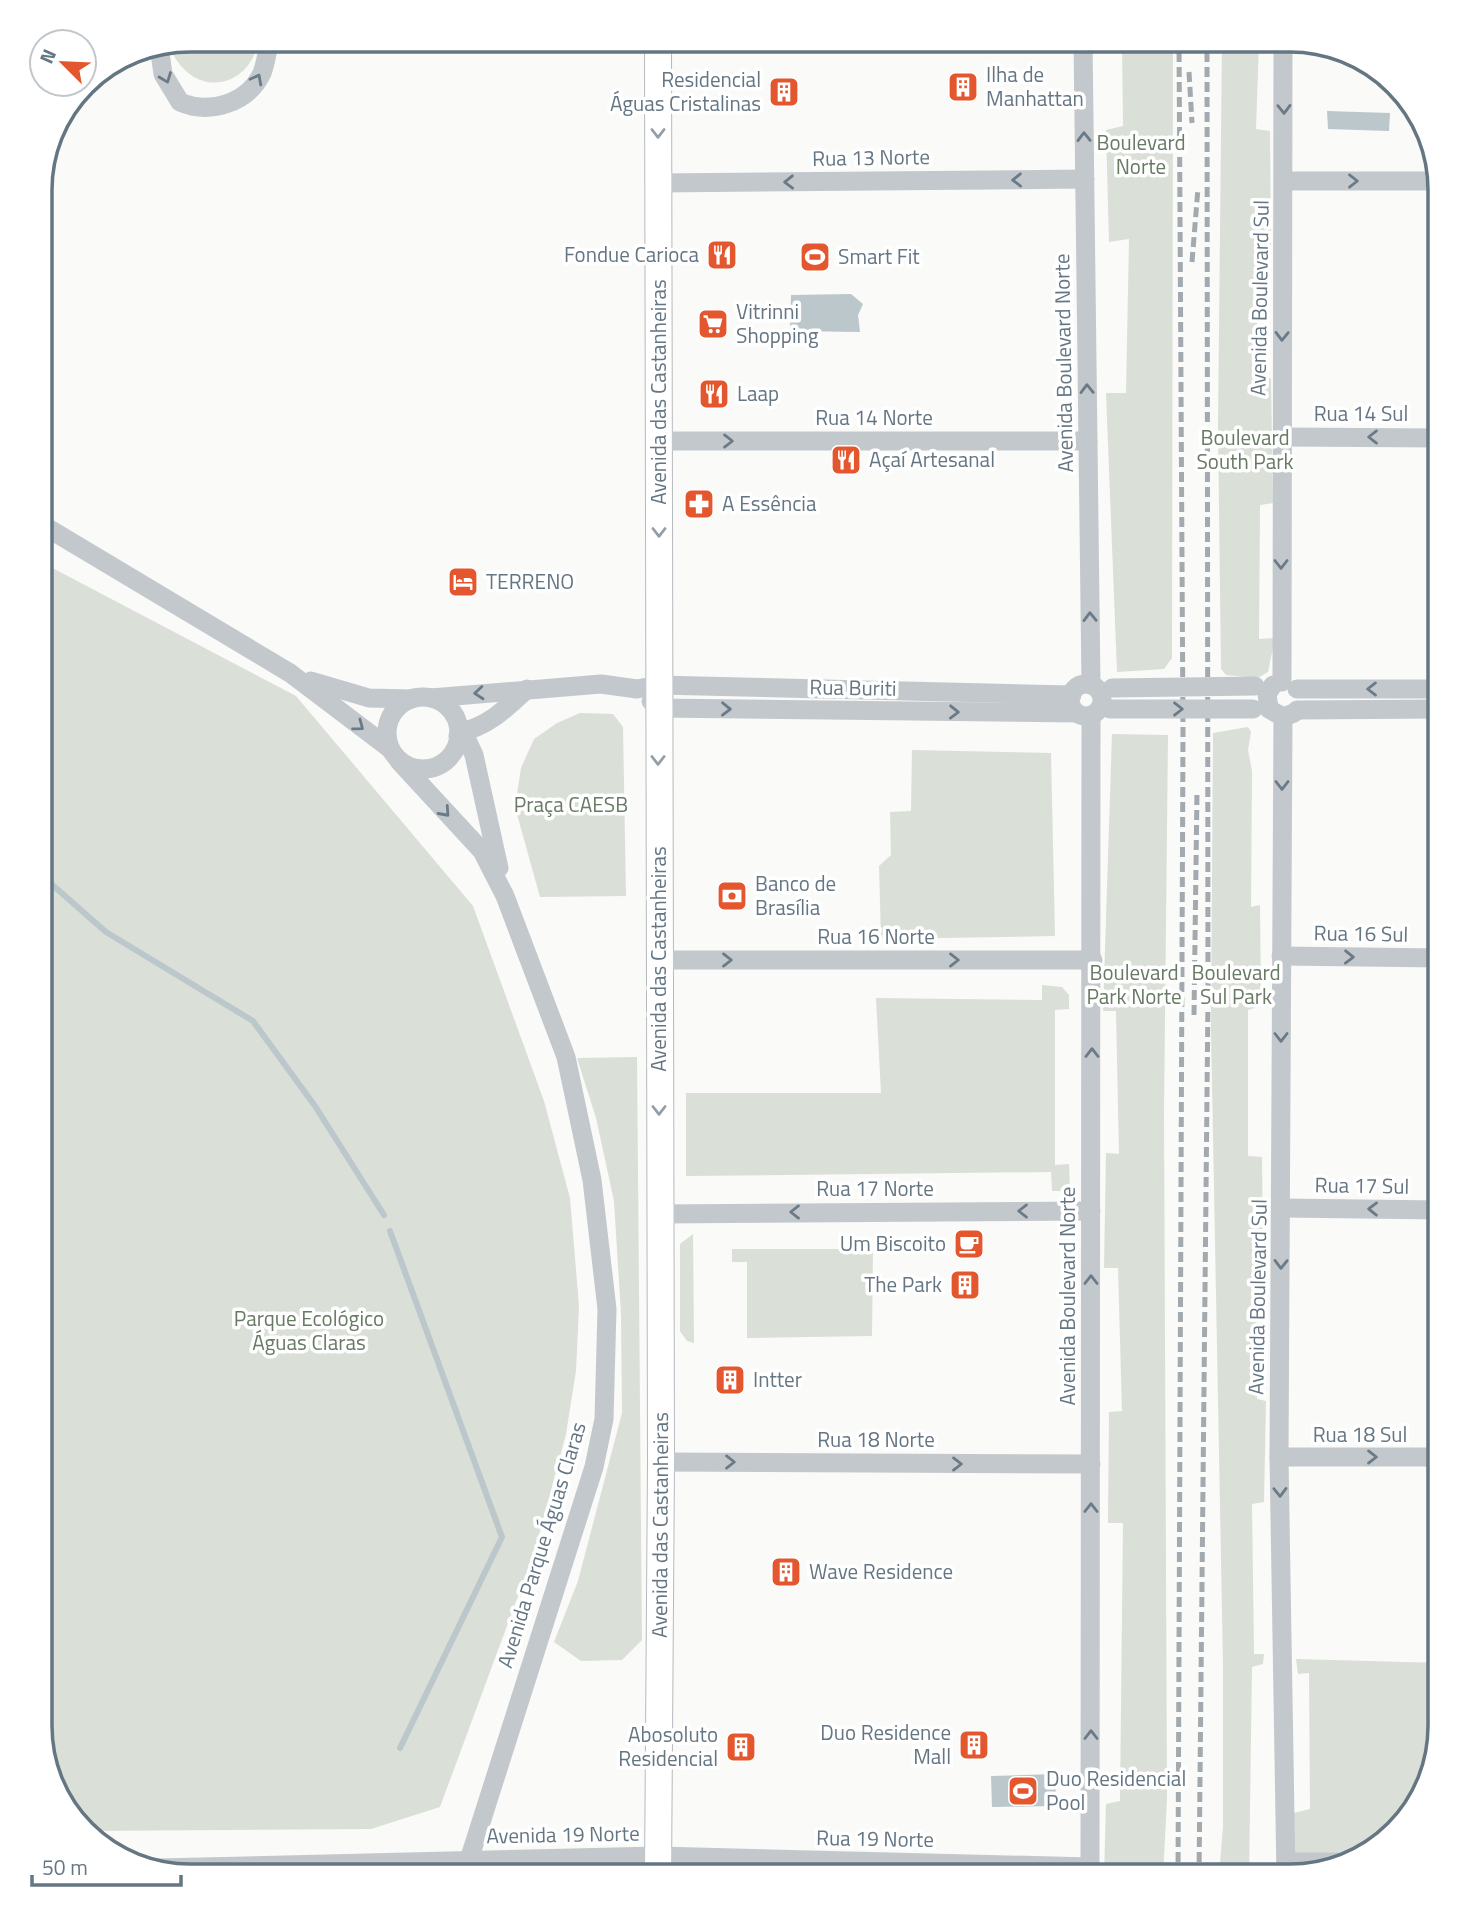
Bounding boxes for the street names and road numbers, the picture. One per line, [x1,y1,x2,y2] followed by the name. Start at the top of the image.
[812,140,930,174] street label: Rua 13 Norte
[1241,200,1277,396] street label: Avenida Boulevard Sul
[1045,253,1081,473] street label: Avenida Boulevard Norte
[642,279,674,505] street label: Avenida das Castanheiras
[1314,397,1408,429] street label: Rua 14 Sul
[815,401,933,433] street label: Rua 14 Norte
[809,670,897,704] street label: Rua Buriti
[642,846,674,1072] street label: Avenida das Castanheiras
[1313,916,1409,950] street label: Rua 16 Sul
[817,920,935,952] street label: Rua 16 Norte
[1314,1168,1410,1202] street label: Rua 17 Sul
[816,1172,934,1204] street label: Rua 17 Norte
[1051,1187,1083,1405] street label: Avenida Boulevard Norte
[1239,1199,1275,1395] street label: Avenida Boulevard Sul
[643,1412,676,1638] street label: Avenida das Castanheiras
[488,1418,594,1672] street label: Avenida Parque Águas Claras
[1313,1418,1407,1450] street label: Rua 18 Sul
[817,1423,935,1455] street label: Rua 18 Norte
[486,1817,640,1851] street label: Avenida 19 Norte
[816,1821,934,1855] street label: Rua 19 Norte

